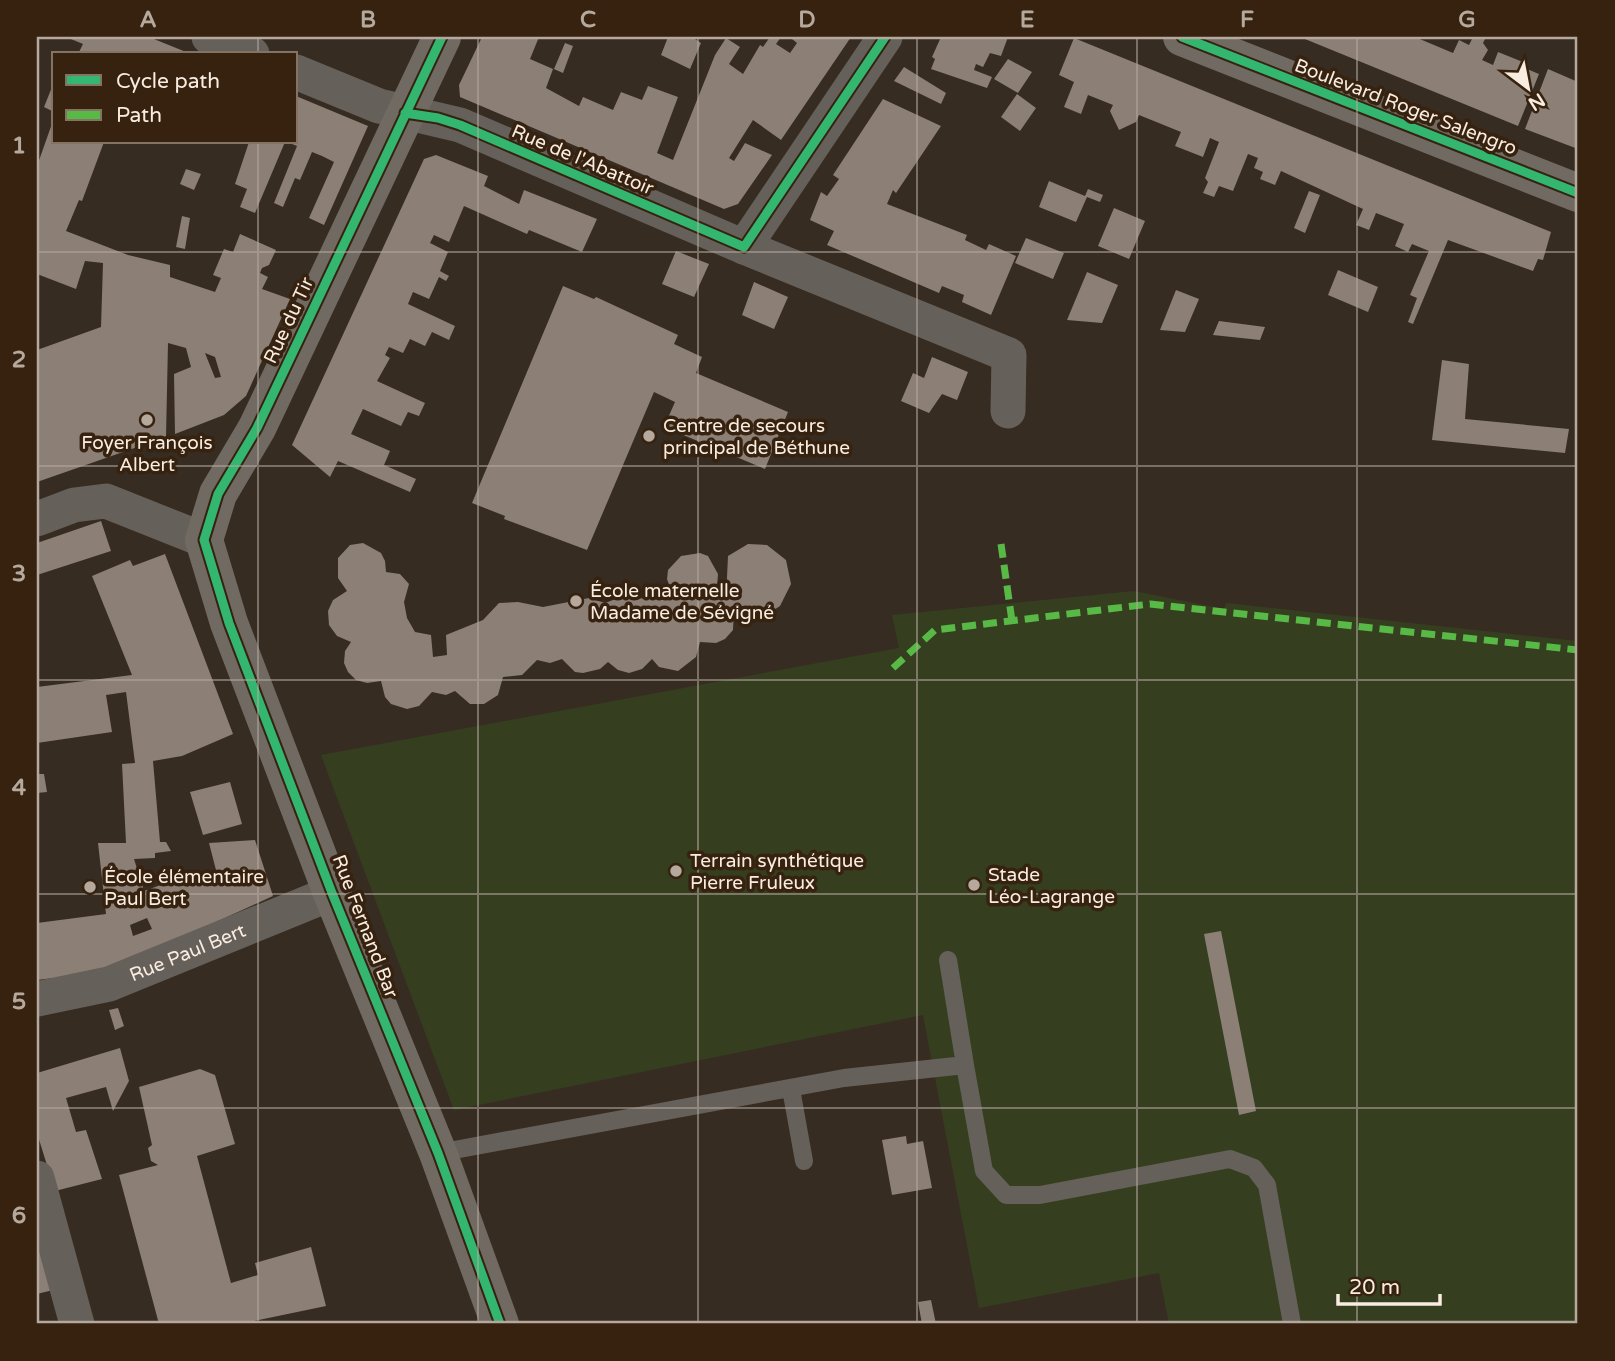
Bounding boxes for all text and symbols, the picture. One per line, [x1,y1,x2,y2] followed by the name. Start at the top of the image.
[139,6,157,34] text: A
[360,6,376,34] text: B
[580,6,596,34] text: C
[798,6,816,34] text: D
[1020,6,1034,34] text: E
[1240,6,1254,34] text: F
[1458,6,1476,34] text: G
[52,52,298,144] legend
[1492,52,1562,122] north arrow
[1291,54,1520,160] street label: Boulevard Roger Salengro
[116,69,220,94] text: Cycle path
[1524,88,1549,115] text: N
[116,103,162,128] text: Path
[508,120,657,200] street label: Rue de l'Abattoir
[12,132,26,160] text: 1
[259,273,319,367] street label: Rue du Tir
[12,346,26,374] text: 2
[139,412,155,428] marker: Foyer François Albert
[663,415,850,459] place label: Centre de secours principal de Béthune
[641,428,657,444] marker: Centre de secours principal de Béthune
[81,432,213,476] place label: Foyer François Albert
[12,560,26,588] text: 3
[590,580,774,624] place label: École maternelle Madame de Sévigné
[568,593,584,609] marker: École maternelle Madame de Sévigné
[12,774,27,802] text: 4
[690,850,864,894] place label: Terrain synthétique Pierre Fruleux
[328,852,403,1002] street label: Rue Fernand Bar
[668,863,684,879] marker: Terrain synthétique Pierre Fruleux
[988,864,1115,908] place label: Stade Léo-Lagrange
[104,866,264,910] place label: École élémentaire Paul Bert
[966,877,982,893] marker: Stade Léo-Lagrange
[82,879,98,895] marker: École élémentaire Paul Bert
[126,920,249,987] street label: Rue Paul Bert
[12,988,26,1016] text: 5
[12,1202,26,1230] text: 6
[1338,1263,1440,1307] scale bar
[1349,1275,1400,1300] text: 20 m

